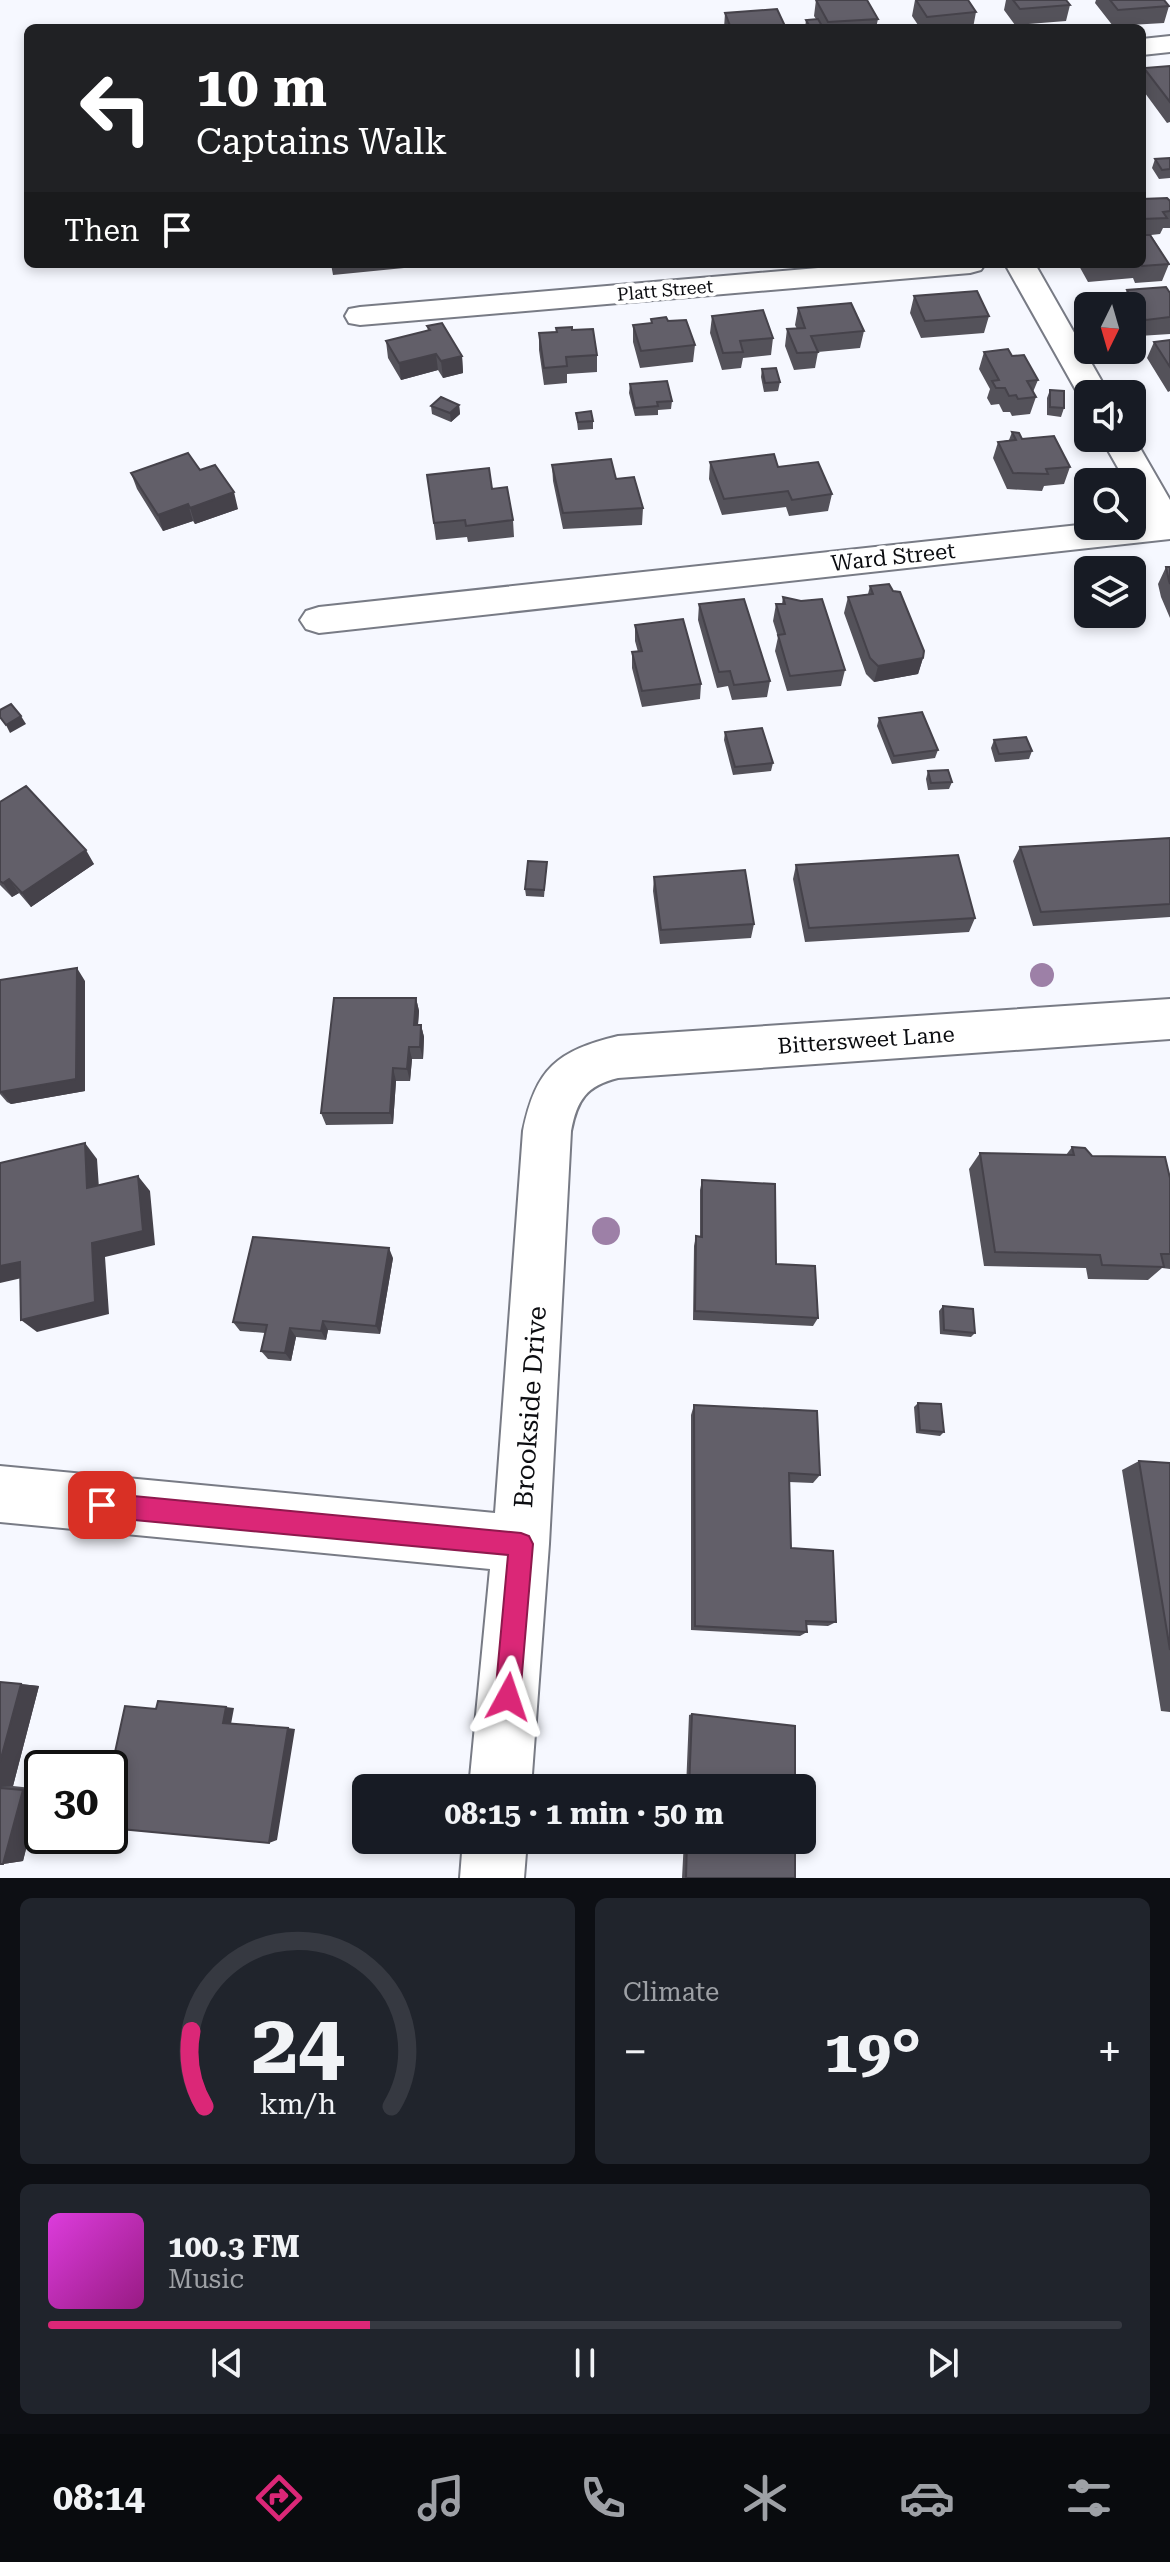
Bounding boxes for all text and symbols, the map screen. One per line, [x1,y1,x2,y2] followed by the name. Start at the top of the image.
[196,54,327,120] text: 10 m
[64,56,168,160] icon: left
[196,121,447,163] text: Captains Walk
[155,208,199,252] icon: arrive
[64,213,139,248] text: Then
[616,275,714,305] street label: Platt Street
[1074,292,1146,364] north arrow
[1074,292,1146,628] map controls
[1074,380,1146,452] button: sound
[1074,468,1146,540] button: search
[830,538,956,576] street label: Ward Street
[1074,556,1146,628] button: layers
[777,1021,955,1059] street label: Bittersweet Lane
[508,1305,552,1509] street label: Brookside Drive
[68,1471,136,1539] pin
[80,1483,124,1527] icon: arrive
[466,1655,550,1739] position arrow
[24,1750,128,1854] speed limit sign: 30
[444,1796,724,1831] text: 08:15 · 1 min · 50 m
[623,1977,719,2007] text: Climate
[251,1996,344,2093] text: 24
[824,2016,921,2087] text: 19°
[623,2026,648,2078] text: −
[1097,2026,1122,2078] text: +
[259,2087,336,2121] text: km/h
[168,2229,300,2264] text: 100.3 FM
[168,2264,244,2294] text: Music
[205,2341,249,2385] icon: previous
[563,2341,607,2385] icon: pause
[921,2341,965,2385] icon: next
[251,2470,307,2526] icon: directions
[413,2470,469,2526] icon: music
[575,2470,631,2526] icon: phone
[737,2470,793,2526] icon: climate
[899,2470,955,2526] icon: car
[1061,2470,1117,2526] icon: filters
[53,2477,145,2519] text: 08:14

